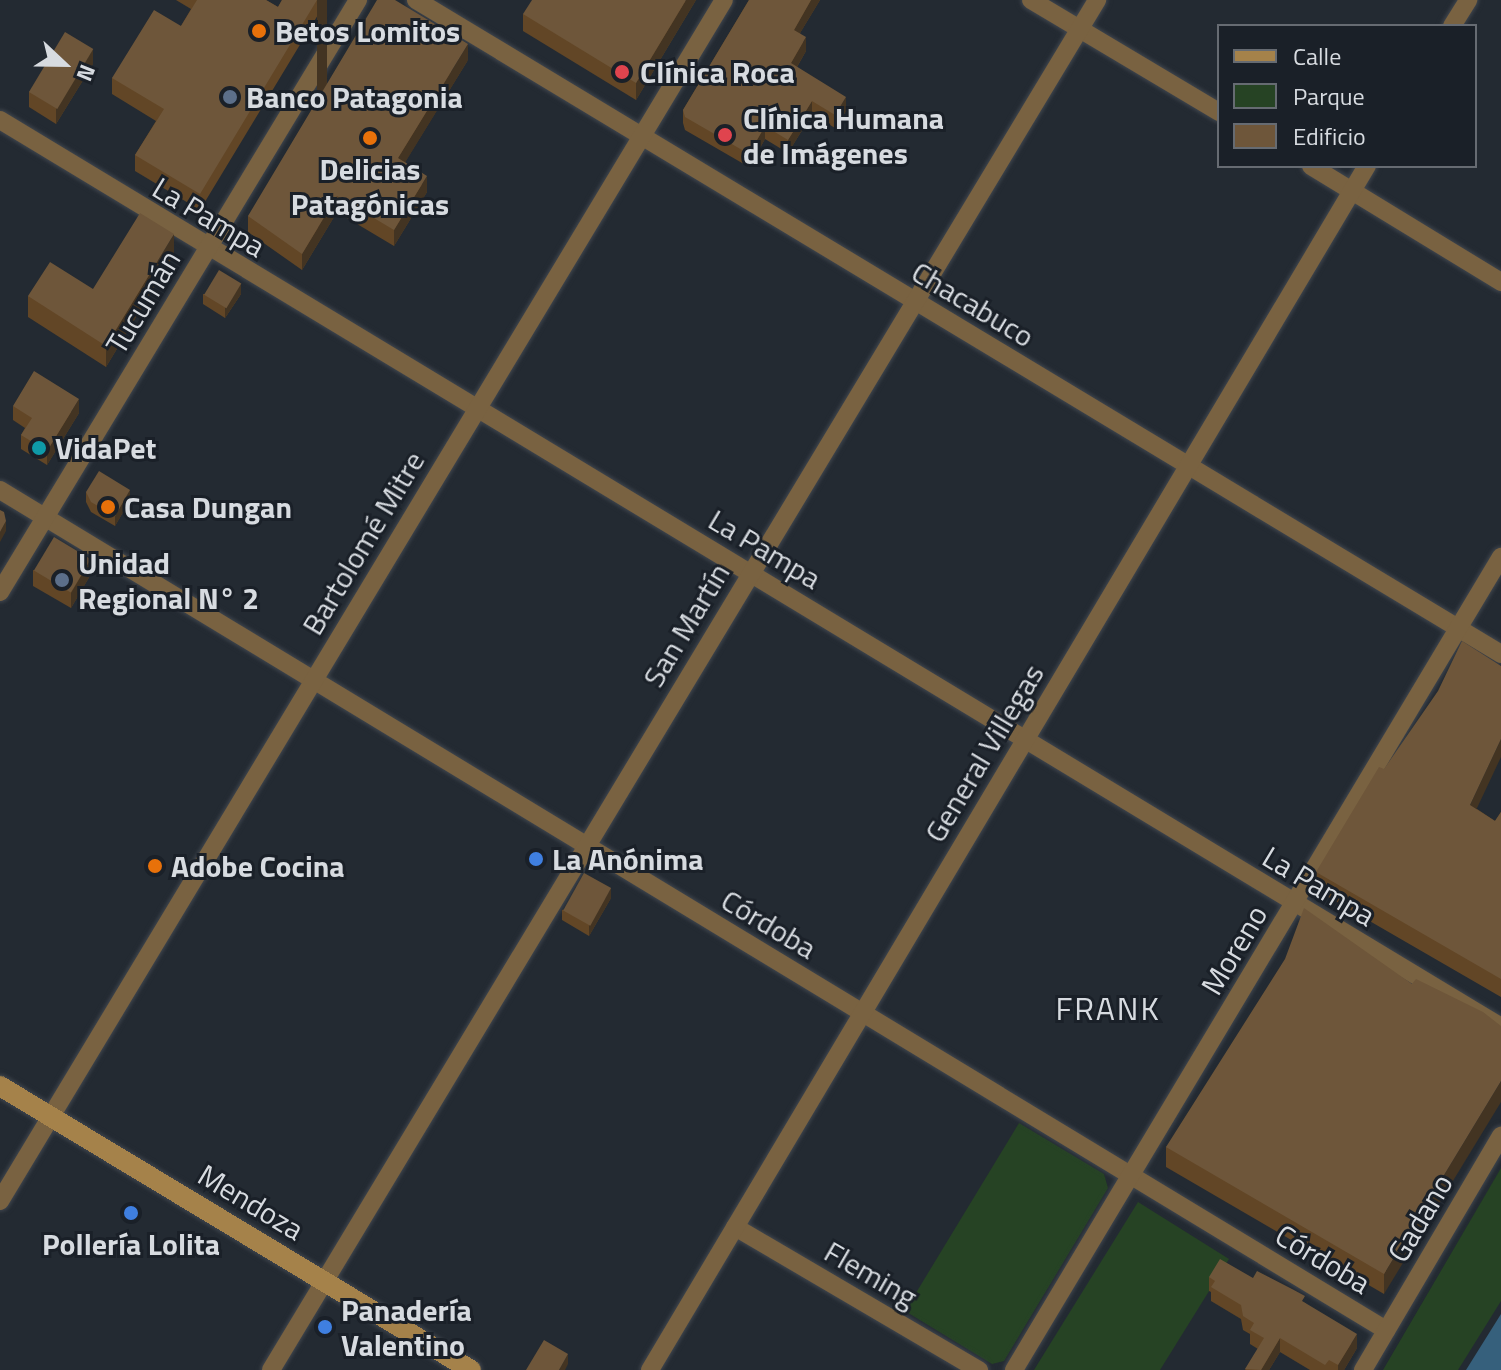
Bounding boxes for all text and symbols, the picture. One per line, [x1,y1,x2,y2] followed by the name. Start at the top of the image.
[275,13,460,49] place label: Betos Lomitos
[250,22,268,40] marker: Betos Lomitos
[24,24,104,104] north arrow
[1217,24,1477,168] legend
[1293,38,1341,74] text: Calle
[640,54,795,90] place label: Clínica Roca
[68,60,105,86] text: N
[611,61,633,83] marker: Clínica Roca
[1293,78,1365,114] text: Parque
[246,79,463,115] place label: Banco Patagonia
[221,88,239,106] marker: Banco Patagonia
[743,100,944,170] place label: Clínica Humana de Imágenes
[1293,118,1366,154] text: Edificio
[714,124,736,146] marker: Clínica Humana de Imágenes
[361,129,379,147] marker: Delicias Patagónicas
[291,151,449,222] place label: Delicias Patagónicas
[146,169,272,265] street label: La Pampa
[98,244,188,360] street label: Tucumán
[905,254,1041,354] street label: Chacabuco
[55,430,157,466] place label: VidaPet
[30,439,48,457] marker: VidaPet
[294,445,432,641] street label: Bartolomé Mitre
[124,489,292,525] place label: Casa Dungan
[99,498,117,516] marker: Casa Dungan
[702,501,828,597] street label: La Pampa
[78,545,259,616] place label: Unidad Regional N° 2
[635,557,737,693] street label: San Martín
[53,571,71,589] marker: Unidad Regional N° 2
[917,657,1051,849] street label: General Villegas
[1256,838,1382,934] street label: La Pampa
[552,841,704,877] place label: La Anónima
[171,848,345,884] place label: Adobe Cocina
[527,850,545,868] marker: La Anónima
[146,857,164,875] marker: Adobe Cocina
[715,882,823,966] street label: Córdoba
[1193,899,1275,1001] street label: Moreno
[1055,989,1161,1027] district label: FRANK
[192,1157,310,1247] street label: Mendoza
[1380,1167,1460,1269] street label: Gadano
[122,1204,140,1222] marker: Pollería Lolita
[1269,1217,1377,1301] street label: Córdoba
[42,1226,220,1262] place label: Pollería Lolita
[818,1233,924,1315] street label: Fleming
[341,1292,472,1362] place label: Panadería Valentino
[316,1318,334,1336] marker: Panadería Valentino

